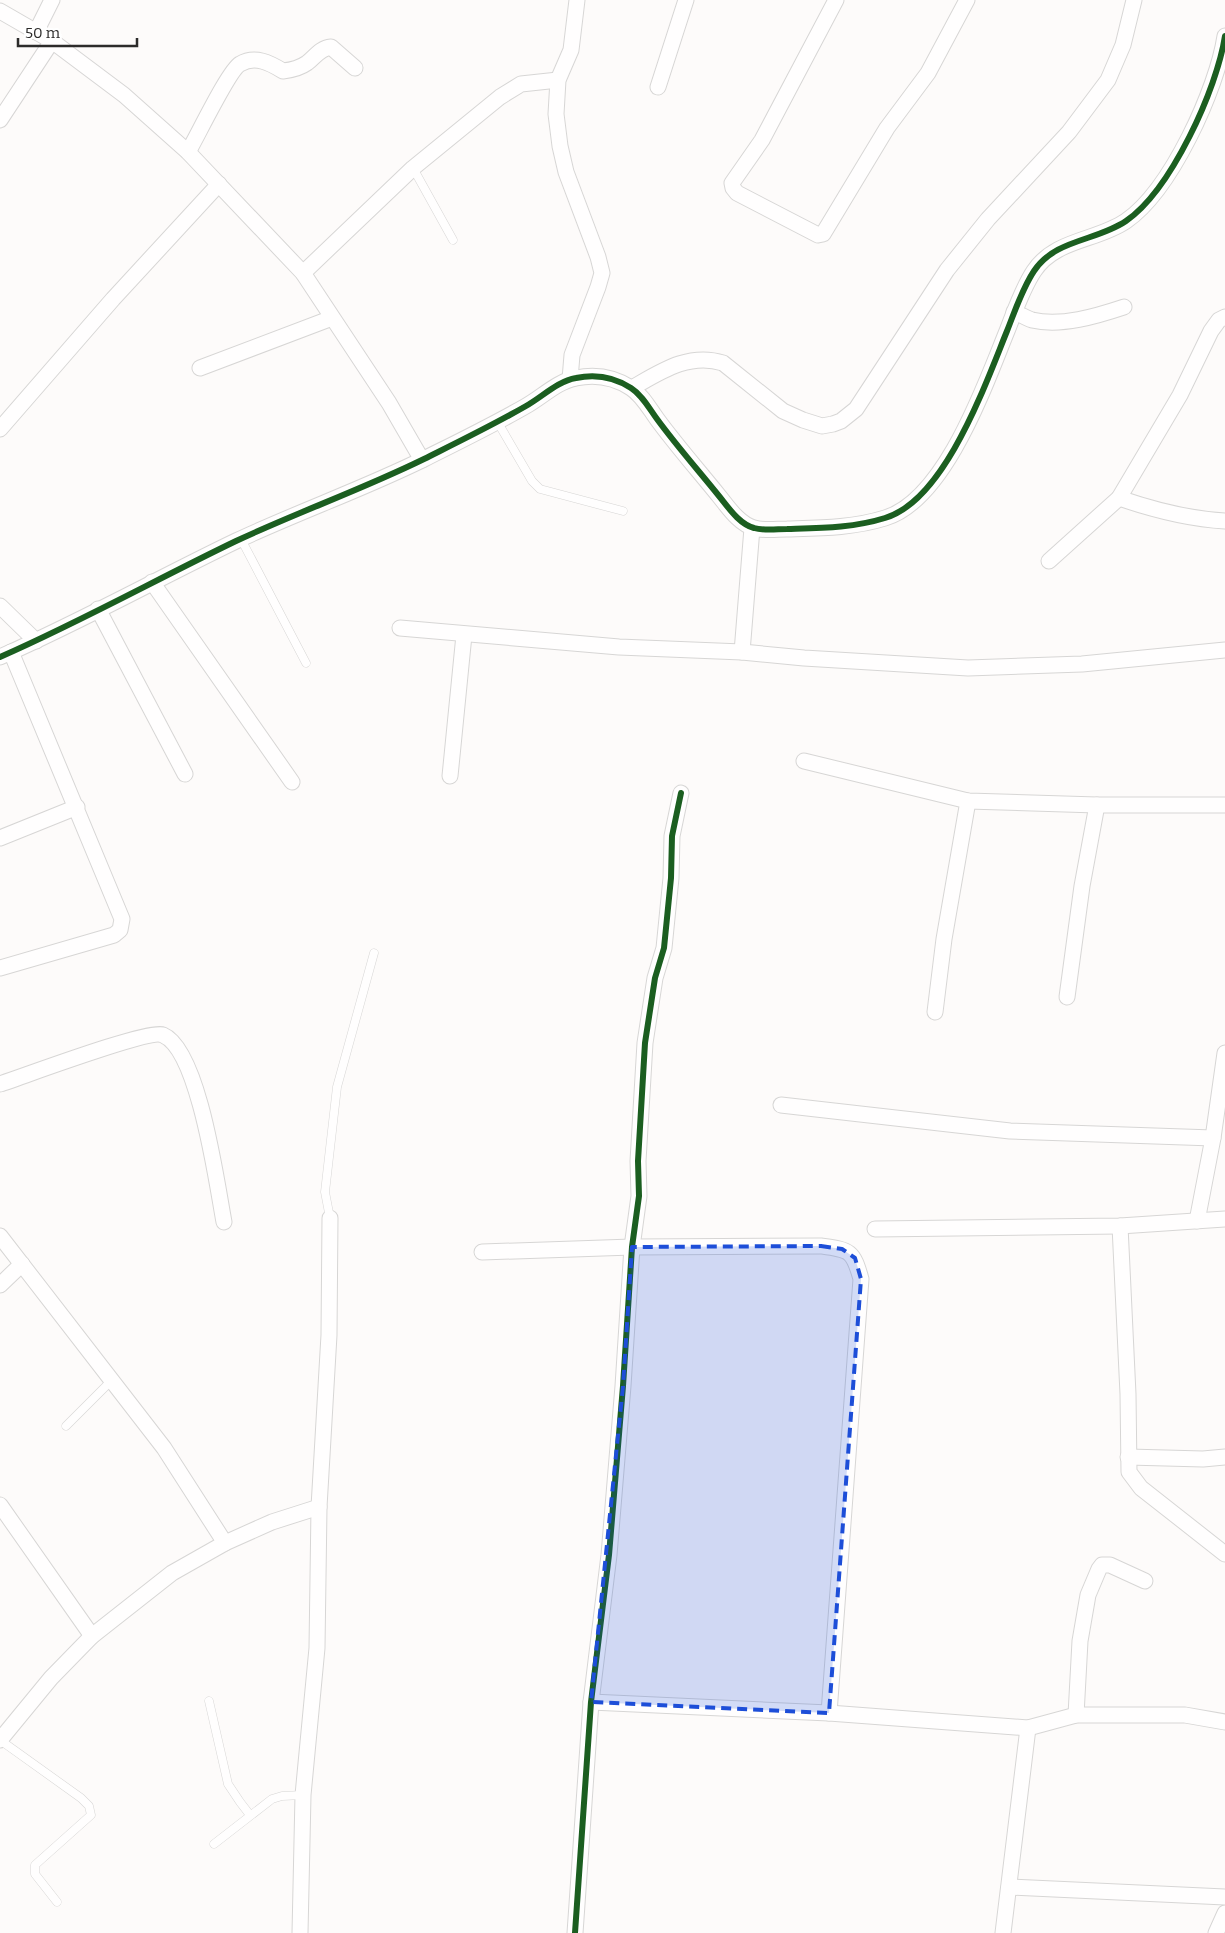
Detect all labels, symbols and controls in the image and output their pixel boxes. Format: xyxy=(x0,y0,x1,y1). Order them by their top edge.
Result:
scale bar xyxy=(18,15,136,47)
text: 50 m xyxy=(25,24,61,42)

